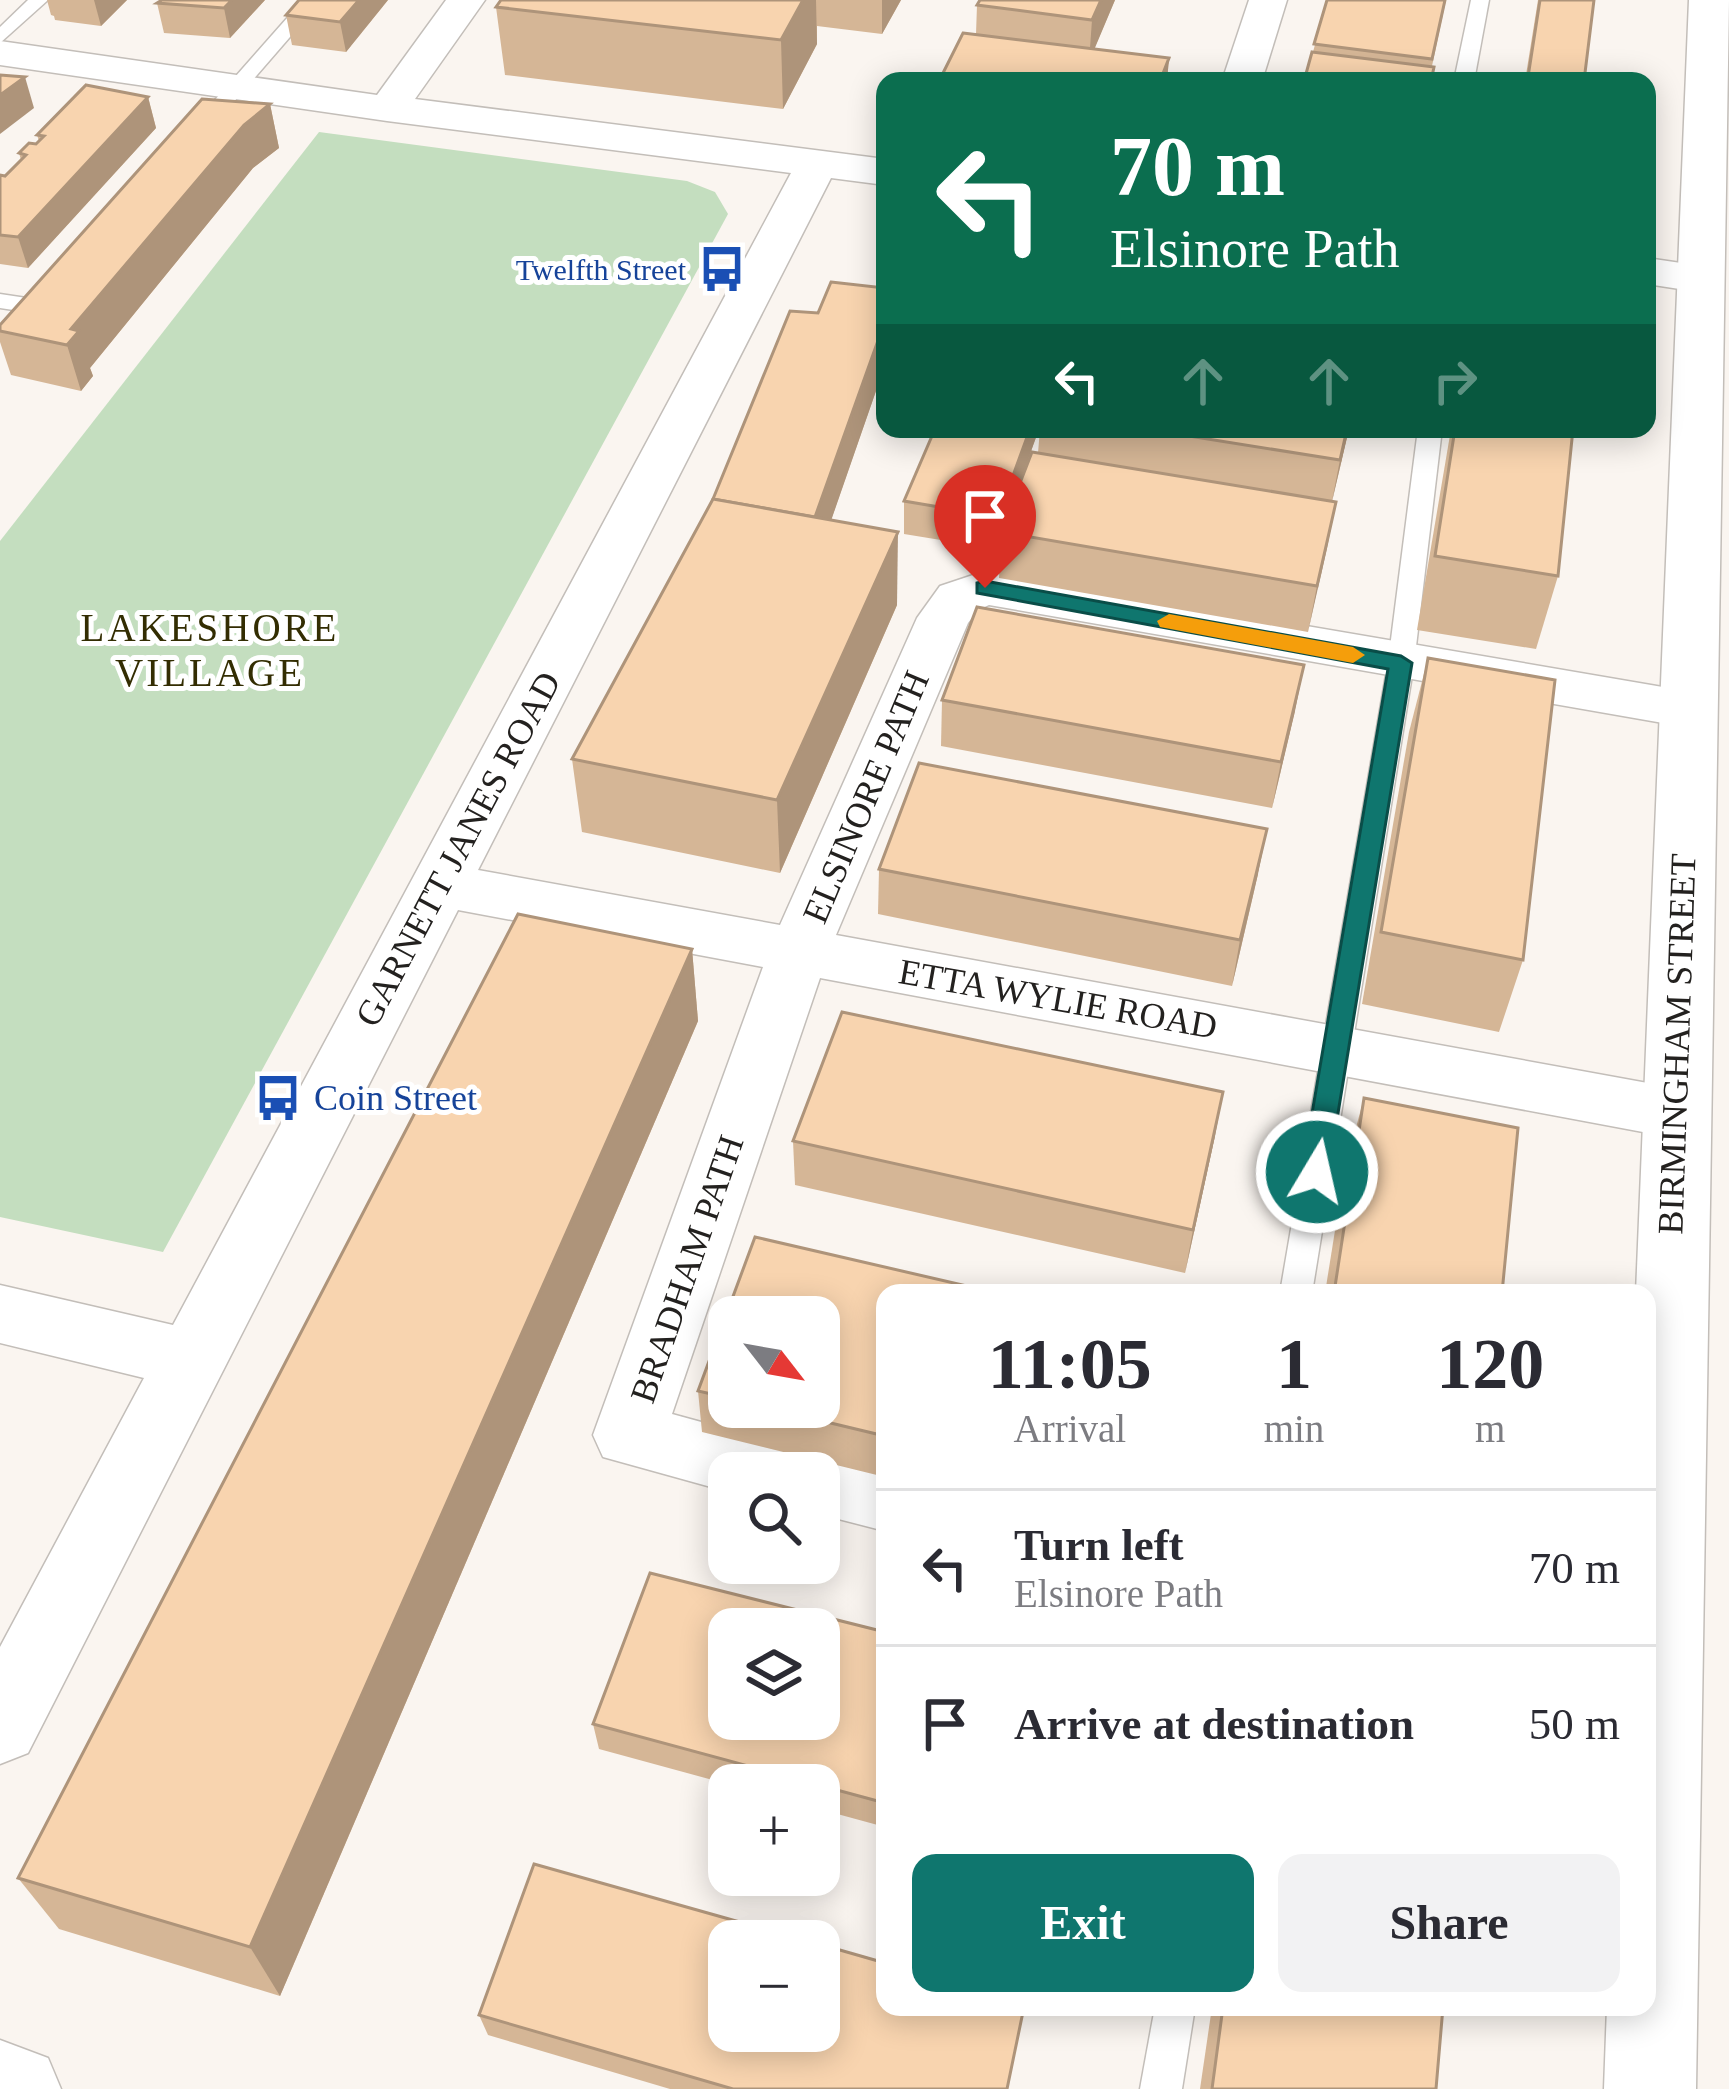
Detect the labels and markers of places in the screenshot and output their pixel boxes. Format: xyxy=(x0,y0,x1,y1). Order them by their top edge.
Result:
bus stop icon: Twelfth Street xyxy=(697,244,747,294)
place label: Twelfth Street xyxy=(516,253,687,286)
pin xyxy=(934,465,1036,588)
bus stop icon: Coin Street xyxy=(253,1073,303,1123)
place label: Coin Street xyxy=(314,1078,477,1118)

